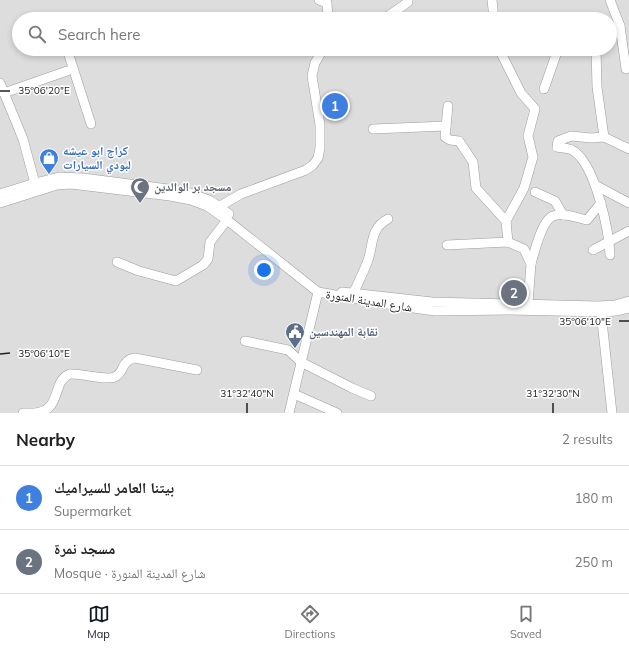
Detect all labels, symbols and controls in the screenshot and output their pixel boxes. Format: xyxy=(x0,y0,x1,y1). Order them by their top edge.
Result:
search box xyxy=(12,12,617,56)
icon: search xyxy=(26,23,48,45)
text: Search here xyxy=(58,25,140,44)
text: 35°06'20"E xyxy=(18,84,70,97)
pin: 1 xyxy=(322,91,348,121)
place label: كراج ابو عيشه لبودي السيارات xyxy=(63,143,131,175)
shop icon: كراج ابو عيشه لبودي السيارات xyxy=(38,147,60,175)
mosque icon: مسجد بر الوالدين xyxy=(129,176,151,204)
place label: مسجد بر الوالدين xyxy=(154,179,232,195)
your location xyxy=(254,260,274,280)
pin: 2 xyxy=(501,278,527,308)
street label: شارع المدينة المنورة xyxy=(325,286,413,316)
text: 35°06'10"E xyxy=(559,315,611,328)
public building icon: نقابة المهندسين xyxy=(284,321,306,349)
place label: نقابة المهندسين xyxy=(309,324,378,340)
text: 35°06'10"E xyxy=(18,347,70,360)
text: 31°32'40"N xyxy=(220,387,274,400)
text: 31°32'30"N xyxy=(526,387,580,400)
text: Nearby xyxy=(16,429,75,450)
text: 2 results xyxy=(562,431,613,447)
text: بيتنا العامر للسيراميك xyxy=(54,478,174,497)
text: 1 xyxy=(25,490,33,506)
text: 180 m xyxy=(575,490,613,506)
text: Supermarket xyxy=(54,503,131,519)
text: مسجد نمرة xyxy=(54,539,115,558)
text: 2 xyxy=(25,554,33,570)
text: 250 m xyxy=(575,554,613,570)
text: Mosque · شارع المدينة المنورة xyxy=(54,565,206,581)
tab: Map xyxy=(87,603,110,641)
tab: Directions xyxy=(285,603,335,641)
tab: Saved xyxy=(510,603,542,641)

